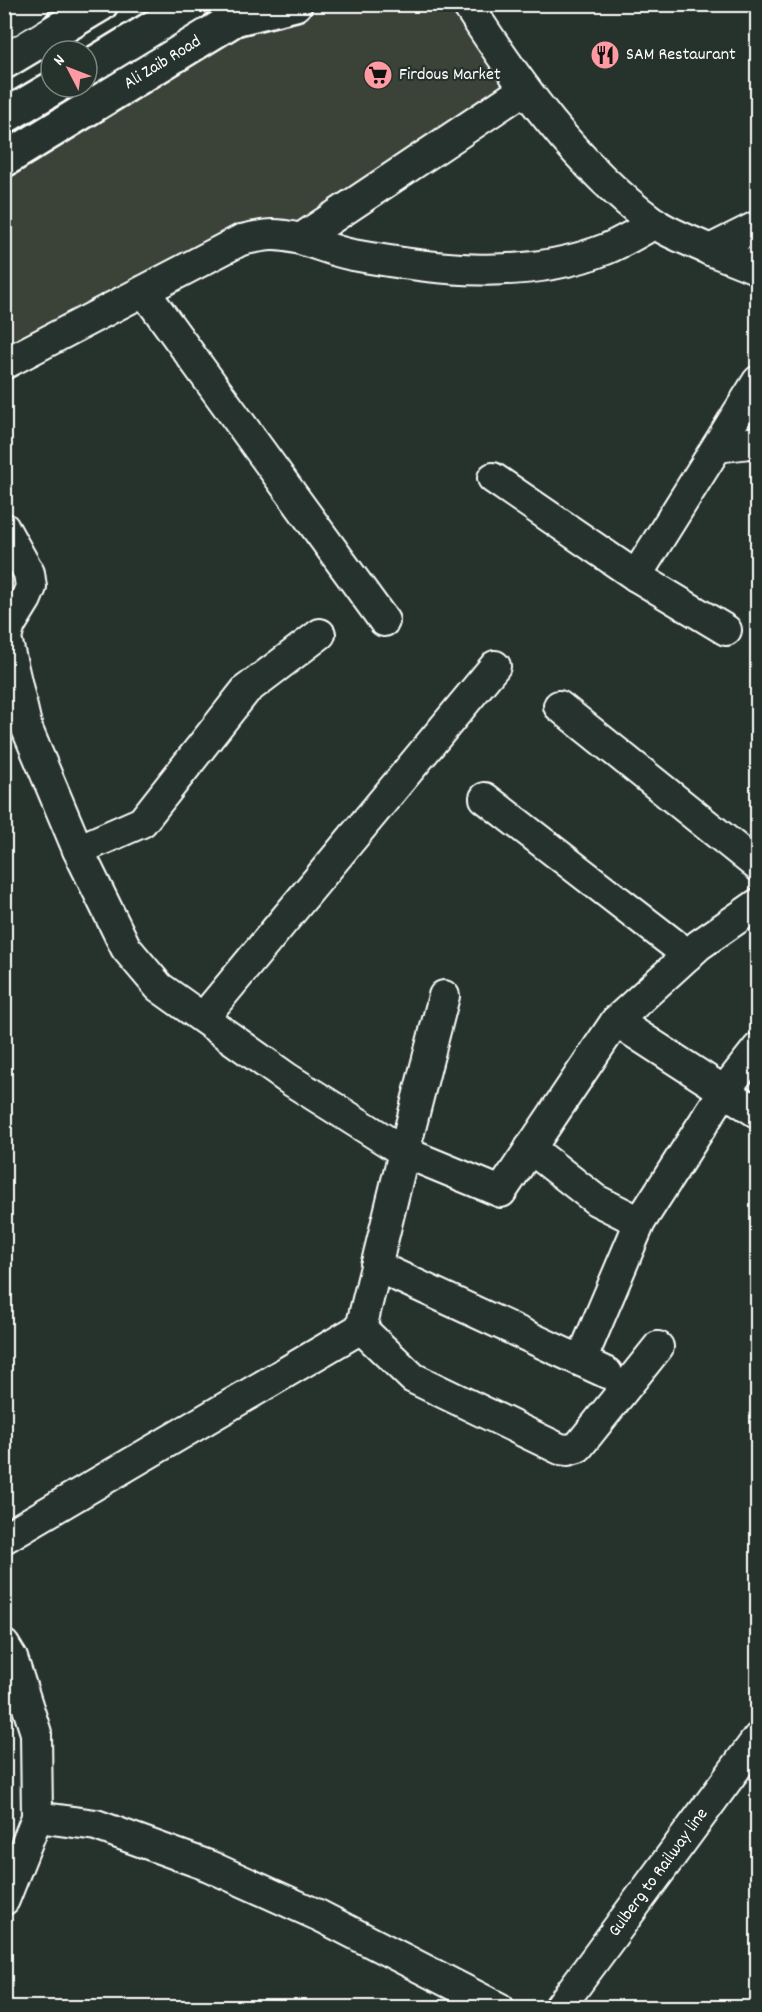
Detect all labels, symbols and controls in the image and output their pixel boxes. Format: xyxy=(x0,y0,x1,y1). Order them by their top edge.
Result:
street label: Ali Zaib Road xyxy=(119,30,206,96)
north arrow xyxy=(39,39,99,99)
restaurant icon: SAM Restaurant xyxy=(589,39,621,71)
place label: SAM Restaurant xyxy=(626,43,736,68)
text: N xyxy=(49,50,71,71)
supermarket icon: Firdous Market xyxy=(362,59,394,91)
place label: Firdous Market xyxy=(399,63,501,88)
street label: Gulberg to Railway line xyxy=(603,1803,715,1942)

